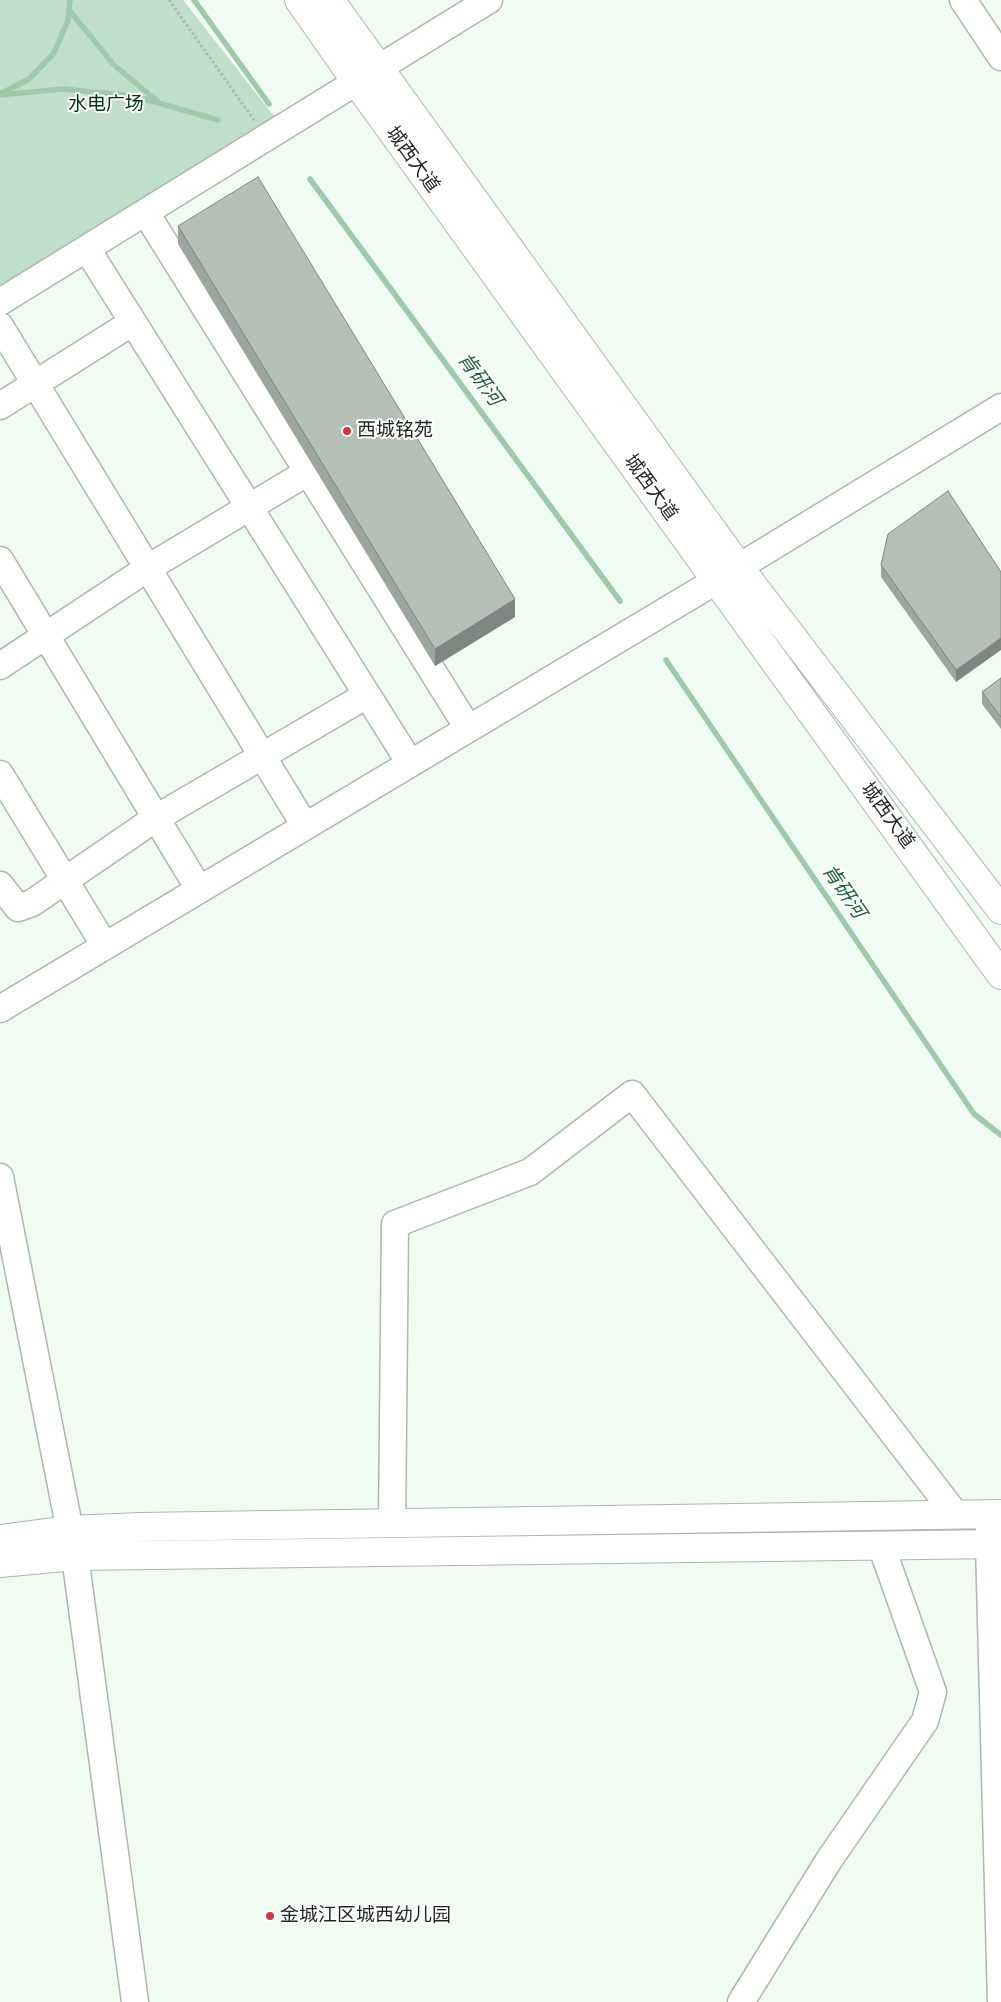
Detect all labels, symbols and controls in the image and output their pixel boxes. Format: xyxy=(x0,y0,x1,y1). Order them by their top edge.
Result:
park label: 水电广场 xyxy=(68,94,144,116)
street label: 城西大道 xyxy=(380,123,444,197)
water label: 肯研河 xyxy=(452,349,506,411)
place label: 西城铭苑 xyxy=(357,420,433,442)
marker: 西城铭苑 xyxy=(341,425,353,437)
street label: 城西大道 xyxy=(618,451,682,525)
street label: 城西大道 xyxy=(855,779,919,853)
water label: 肯研河 xyxy=(816,860,870,924)
place label: 金城江区城西幼儿园 xyxy=(280,1905,451,1927)
marker: 金城江区城西幼儿园 xyxy=(264,1910,276,1922)

